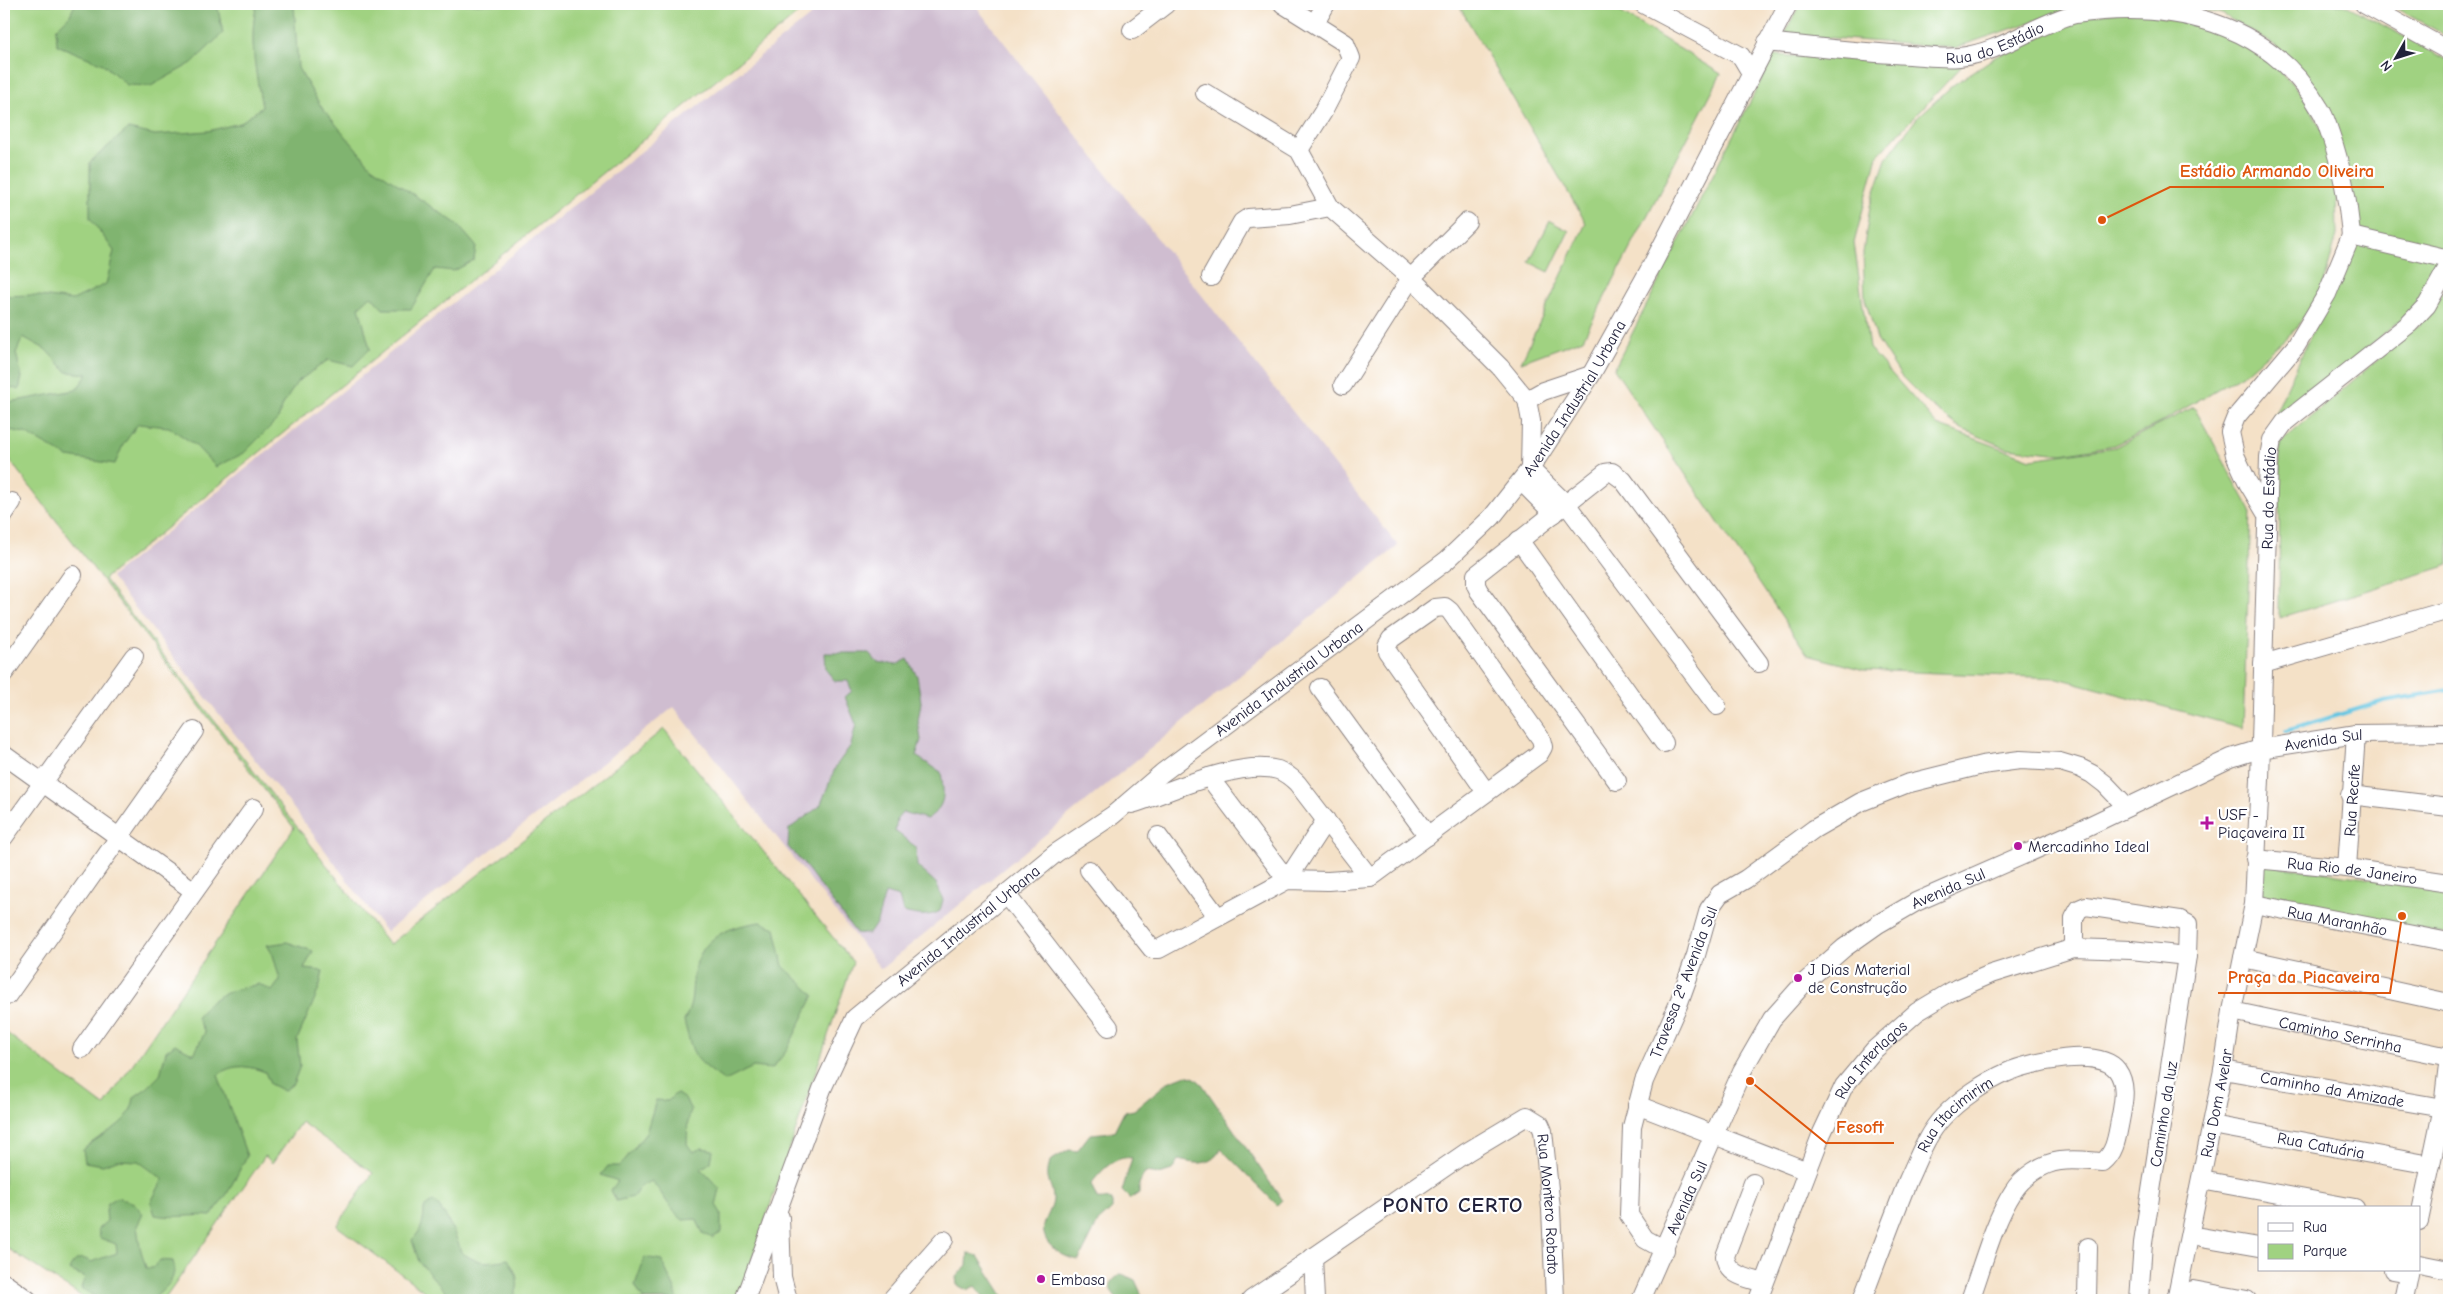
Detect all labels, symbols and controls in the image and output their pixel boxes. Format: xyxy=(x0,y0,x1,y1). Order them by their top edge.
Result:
street label: Rua do Estádio xyxy=(1946,19,2047,68)
north arrow xyxy=(2370,32,2420,82)
text: N xyxy=(2377,57,2396,75)
callout: Estádio Armando Oliveira xyxy=(2170,154,2384,187)
text: Estádio Armando Oliveira xyxy=(2180,161,2374,182)
street label: Avenida Industrial Urbana xyxy=(1520,317,1630,480)
street label: Rua do Estádio xyxy=(2258,445,2281,550)
street label: Avenida Industrial Urbana xyxy=(1212,618,1367,740)
street label: Avenida Sul xyxy=(2283,726,2362,755)
street label: Rua Recife xyxy=(2341,764,2364,837)
place label: USF - Piaçaveira II xyxy=(2218,806,2305,842)
marker: USF - Piaçaveira II xyxy=(2200,816,2214,830)
place label: Mercadinho Ideal xyxy=(2028,838,2149,856)
marker: Mercadinho Ideal xyxy=(2012,840,2024,852)
street label: Rua Rio de Janeiro xyxy=(2286,854,2418,888)
street label: Avenida Industrial Urbana xyxy=(893,862,1044,990)
street label: Avenida Sul xyxy=(1909,865,1988,913)
street label: Rua Maranhão xyxy=(2286,903,2389,940)
street label: Travessa 2ª Avenida Sul xyxy=(1647,904,1721,1061)
callout: Praça da Piacaveira xyxy=(2218,960,2390,993)
place label: J Dias Material de Construção xyxy=(1808,961,1910,997)
text: Praça da Piacaveira xyxy=(2228,967,2380,988)
marker: J Dias Material de Construção xyxy=(1792,972,1804,984)
street label: Caminho Serrinha xyxy=(2277,1013,2403,1057)
street label: Rua Interlagos xyxy=(1831,1017,1911,1102)
street label: Rua Dom Avelar xyxy=(2197,1047,2236,1159)
street label: Caminho da luz xyxy=(2147,1060,2181,1168)
street label: Caminho da Amizade xyxy=(2259,1069,2406,1111)
street label: Rua Itacimirim xyxy=(1914,1073,1996,1156)
callout: Fesoft xyxy=(1826,1110,1894,1143)
text: Fesoft xyxy=(1836,1117,1885,1138)
street label: Rua Catuária xyxy=(2276,1129,2366,1163)
street label: Rua Montero Robato xyxy=(1533,1133,1562,1275)
street label: Avenida Sul xyxy=(1663,1158,1711,1238)
district label: PONTO CERTO xyxy=(1383,1193,1523,1217)
legend xyxy=(2258,1206,2420,1272)
text: Rua xyxy=(2303,1218,2327,1236)
text: Parque xyxy=(2303,1242,2348,1260)
place label: Embasa xyxy=(1051,1271,1106,1289)
marker: Embasa xyxy=(1035,1273,1047,1285)

